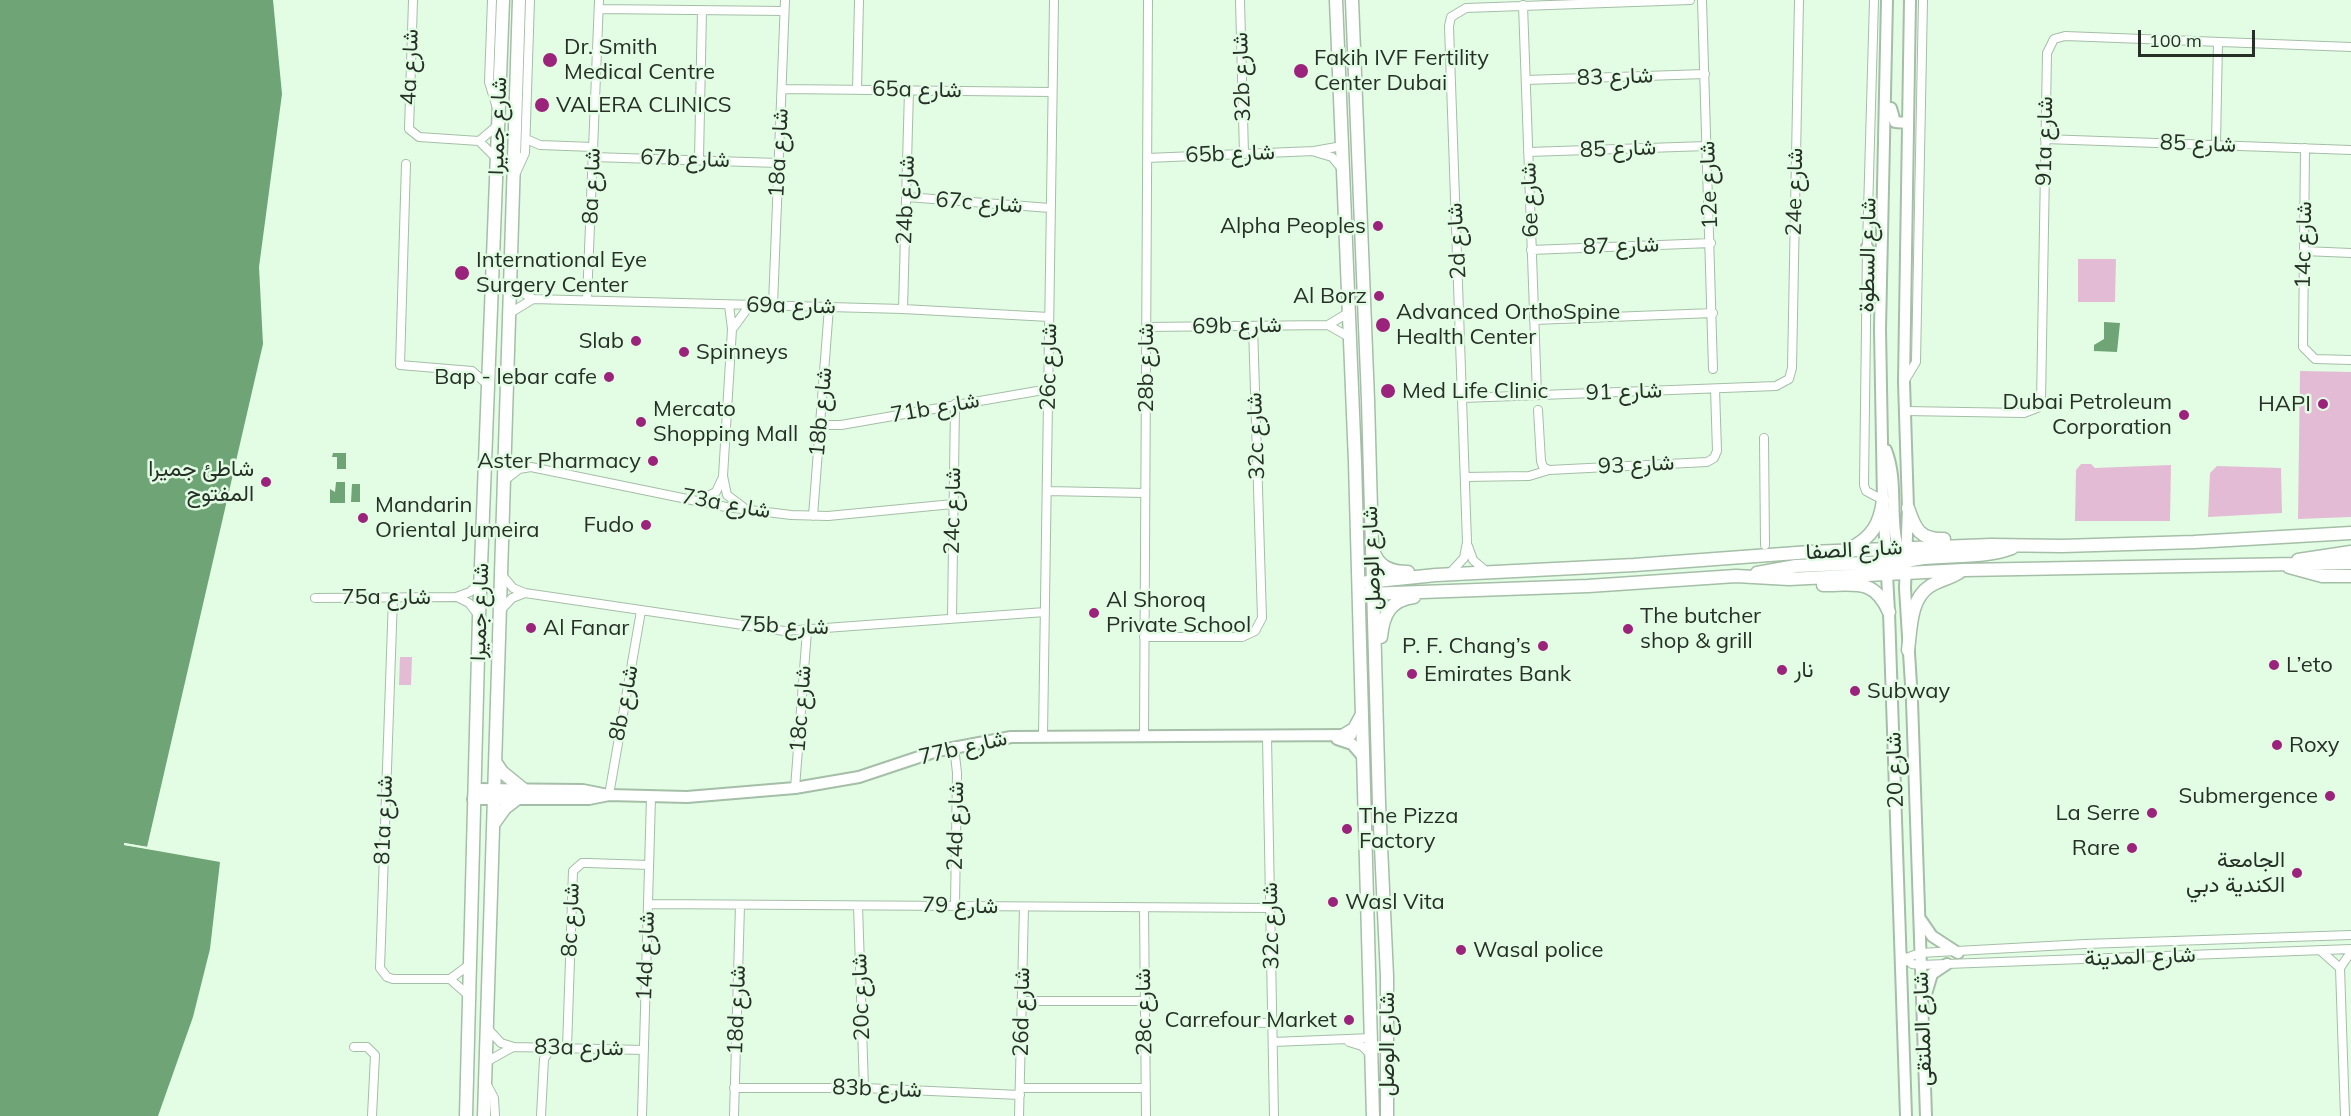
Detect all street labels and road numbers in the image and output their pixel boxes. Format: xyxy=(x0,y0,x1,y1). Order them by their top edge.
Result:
street label: 4a شارع xyxy=(395,28,425,106)
street label: 32b شارع xyxy=(1227,32,1257,122)
street label: شارع 83 xyxy=(1576,62,1654,92)
street label: شارع جميرا xyxy=(483,76,513,176)
street label: 65a شارع xyxy=(872,76,962,104)
street label: 91a شارع xyxy=(2031,96,2059,186)
street label: 18a شارع xyxy=(763,108,795,198)
street label: شارع 85 xyxy=(2159,129,2237,159)
street label: شارع 85 xyxy=(1579,134,1657,164)
street label: 65b شارع xyxy=(1185,139,1275,169)
street label: 12e شارع xyxy=(1694,140,1724,230)
street label: 67b شارع xyxy=(640,144,730,174)
street label: 8a شارع xyxy=(577,147,607,225)
street label: 24e شارع xyxy=(1781,148,1809,236)
street label: 24b شارع xyxy=(891,155,921,245)
street label: 6e شارع xyxy=(1515,162,1545,238)
street label: 67c شارع xyxy=(935,187,1023,219)
street label: شارع السطوة xyxy=(1854,197,1882,313)
street label: 14c شارع xyxy=(2290,201,2318,289)
street label: 2d شارع xyxy=(1442,202,1472,280)
street label: شارع 87 xyxy=(1582,231,1660,261)
street label: 69a شارع xyxy=(746,292,836,320)
street label: 69b شارع xyxy=(1192,312,1282,340)
street label: 26c شارع xyxy=(1035,323,1063,411)
street label: 28b شارع xyxy=(1133,323,1159,413)
street label: 18b شارع xyxy=(804,366,838,458)
street label: شارع 91 xyxy=(1585,377,1663,407)
street label: 71b شارع xyxy=(889,387,981,429)
street label: 32c شارع xyxy=(1241,392,1271,480)
street label: شارع 93 xyxy=(1597,450,1675,480)
street label: 24c شارع xyxy=(939,467,967,555)
street label: 73a شارع xyxy=(680,483,772,525)
street label: شارع الوصل xyxy=(1357,505,1387,611)
street label: شارع الصفا xyxy=(1805,534,1903,566)
street label: شارع جميرا xyxy=(465,562,495,662)
street label: 75a شارع xyxy=(341,584,431,610)
street label: 75b شارع xyxy=(739,611,829,641)
street label: 8b شارع xyxy=(604,663,644,743)
street label: 18c شارع xyxy=(785,665,817,753)
street label: 77b شارع xyxy=(916,725,1010,771)
street label: شارع 20 xyxy=(1880,731,1910,809)
street label: 81a شارع xyxy=(369,775,399,865)
street label: 24d شارع xyxy=(942,781,970,871)
street label: 32c شارع xyxy=(1257,882,1285,970)
street label: 8c شارع xyxy=(557,883,585,957)
street label: شارع 79 xyxy=(922,892,998,920)
street label: 14d شارع xyxy=(631,911,661,1001)
street label: شارع المدينة xyxy=(2084,942,2196,972)
street label: 20c شارع xyxy=(846,953,876,1041)
street label: 18d شارع xyxy=(722,965,752,1055)
street label: 26d شارع xyxy=(1008,967,1036,1057)
street label: 28c شارع xyxy=(1130,968,1158,1056)
street label: شارع الملتقى xyxy=(1908,971,1938,1087)
street label: شارع الوصل xyxy=(1374,992,1400,1096)
street label: 83a شارع xyxy=(534,1034,624,1062)
street label: 83b شارع xyxy=(832,1074,922,1104)

